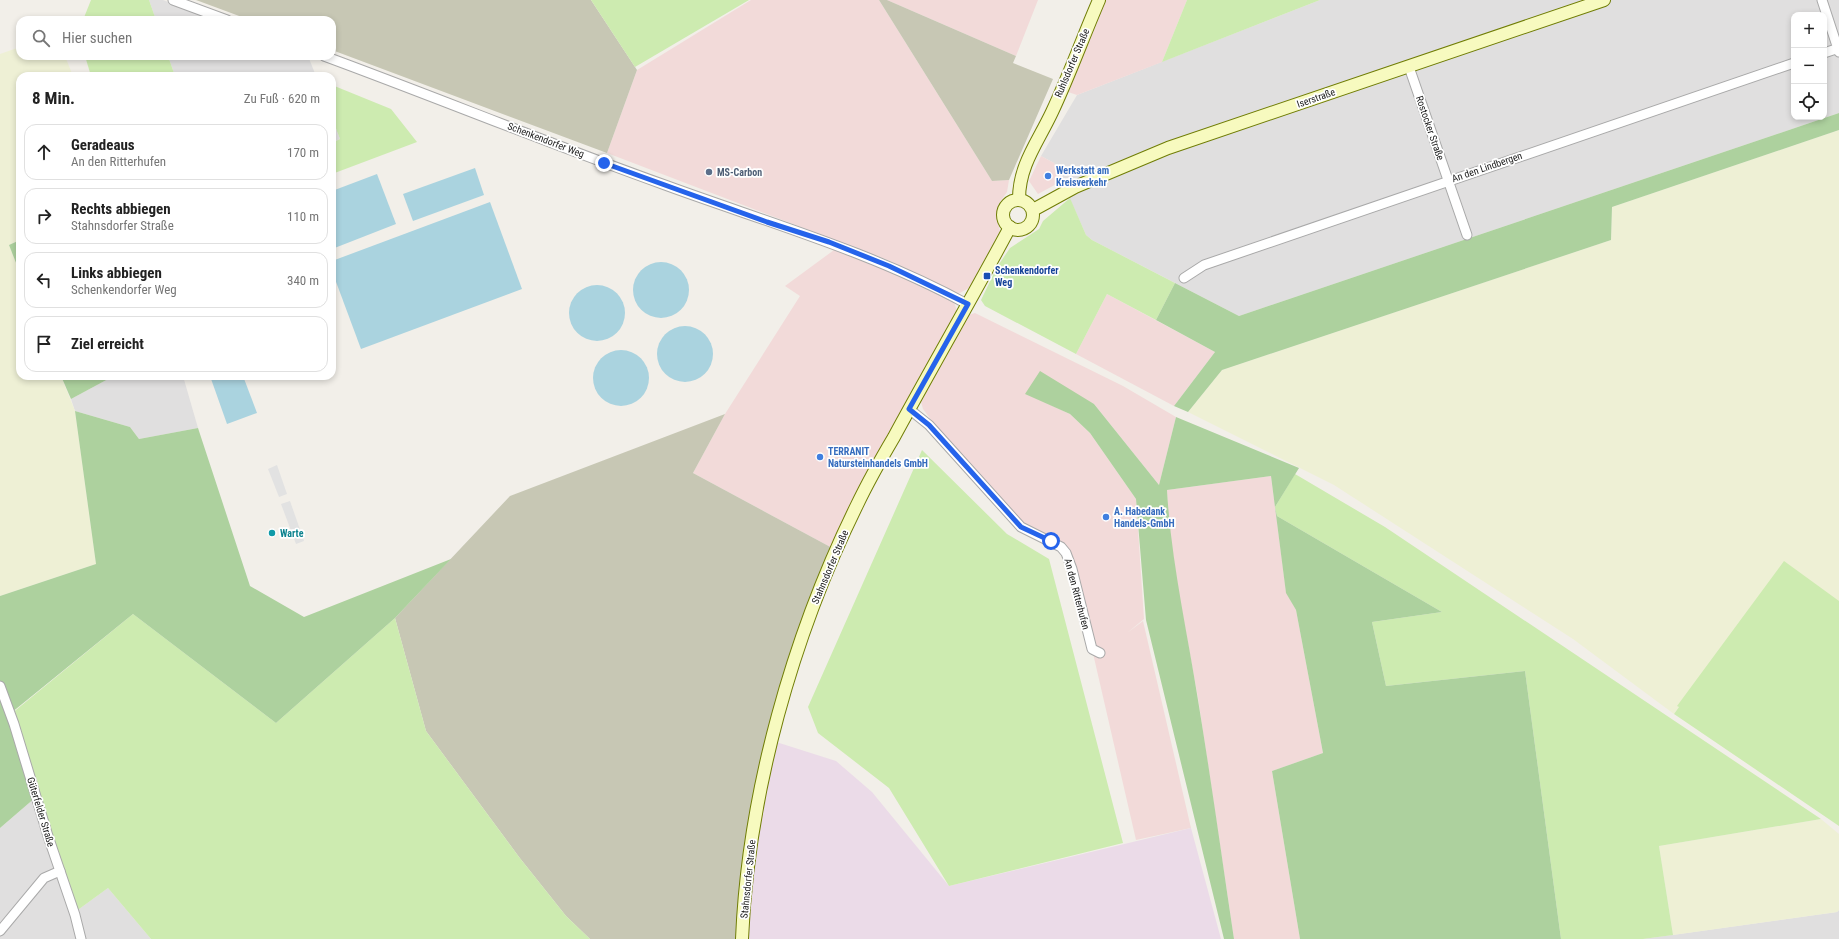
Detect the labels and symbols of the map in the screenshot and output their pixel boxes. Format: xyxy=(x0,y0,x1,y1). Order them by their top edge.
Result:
street label: Ruhlsdorfer Straße xyxy=(1053,27,1092,99)
street label: Iserstraße xyxy=(1295,86,1337,110)
street label: Rostocker Straße xyxy=(1414,94,1446,162)
street label: Schenkendorfer Weg xyxy=(506,120,586,160)
street label: An den Lindbergen xyxy=(1450,150,1524,184)
route end xyxy=(595,154,613,172)
place label: Werkstatt am Kreisverkehr xyxy=(1056,165,1109,188)
marker: MS-Carbon xyxy=(704,167,714,177)
place label: MS-Carbon xyxy=(717,167,762,178)
marker: Werkstatt am Kreisverkehr xyxy=(1043,171,1053,181)
place label: Schenkendorfer Weg xyxy=(995,265,1059,288)
marker: Schenkendorfer Weg xyxy=(982,271,992,281)
place label: TERRANIT Natursteinhandels GmbH xyxy=(828,446,928,469)
marker: TERRANIT Natursteinhandels GmbH xyxy=(815,452,825,462)
place label: A. Habedank Handels-GmbH xyxy=(1114,506,1175,529)
marker: A. Habedank Handels-GmbH xyxy=(1101,512,1111,522)
marker: Warte xyxy=(267,528,277,538)
place label: Warte xyxy=(280,528,304,539)
street label: Stahnsdorfer Straße xyxy=(809,528,851,606)
route start xyxy=(1042,532,1060,550)
street label: An den Ritterhufen xyxy=(1062,557,1092,631)
street label: Güterfelder Straße xyxy=(25,776,57,848)
street label: Stahnsdorfer Straße xyxy=(738,839,758,919)

